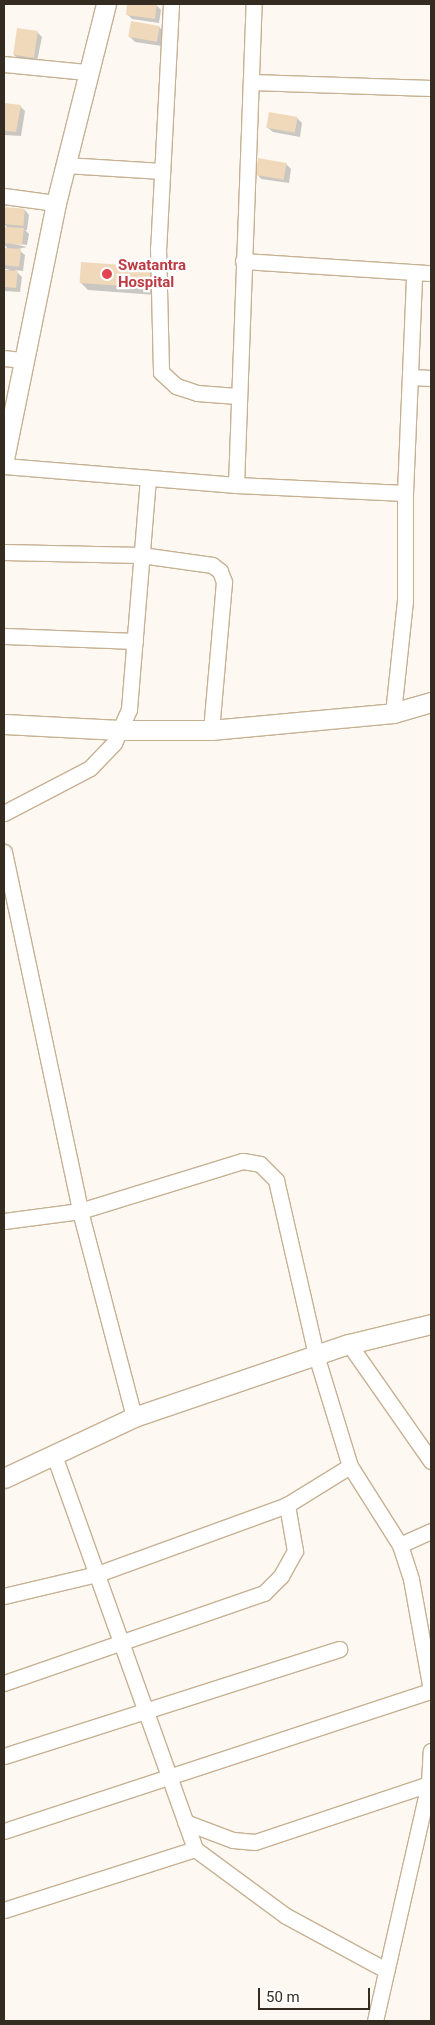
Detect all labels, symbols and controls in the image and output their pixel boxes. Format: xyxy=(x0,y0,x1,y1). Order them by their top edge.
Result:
place label: Swatantra Hospital xyxy=(118,256,186,291)
marker: Swatantra Hospital xyxy=(100,267,114,281)
scale bar xyxy=(260,1978,372,2010)
text: 50 m xyxy=(266,1988,300,2006)

